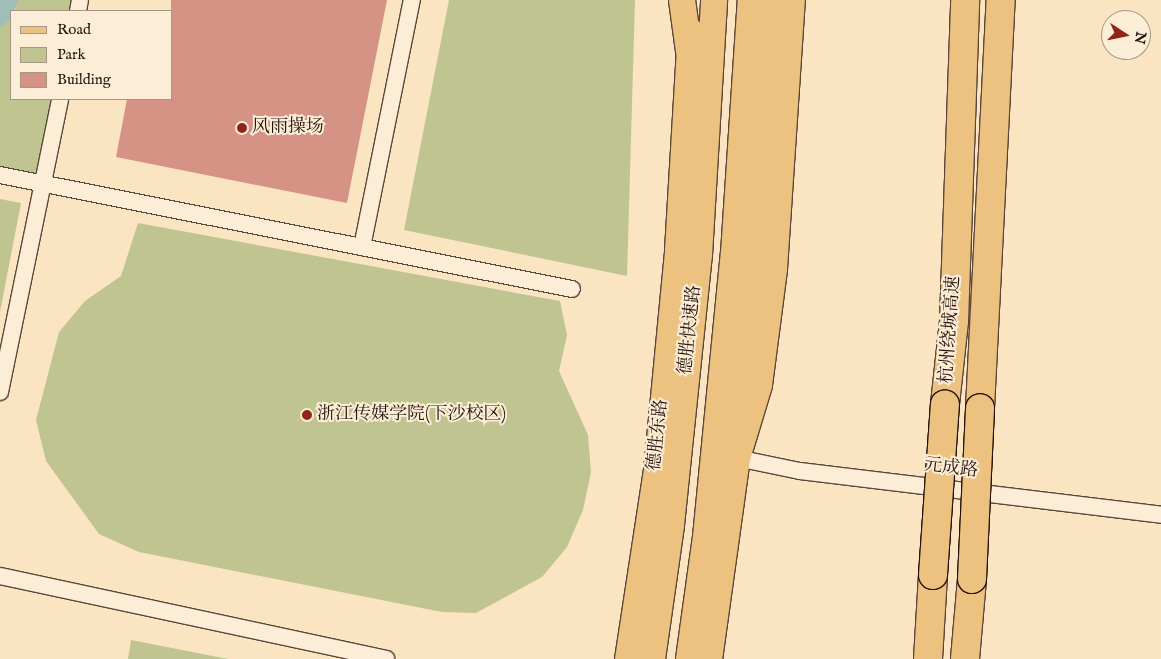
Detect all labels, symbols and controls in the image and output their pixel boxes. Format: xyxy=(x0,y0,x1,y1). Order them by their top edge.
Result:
legend xyxy=(10,10,172,100)
north arrow xyxy=(1101,10,1151,60)
text: Road xyxy=(57,20,91,39)
text: N xyxy=(1130,30,1150,45)
text: Park xyxy=(57,45,86,64)
text: Building xyxy=(57,70,111,89)
place label: 风雨操场 xyxy=(252,117,324,139)
marker: 风雨操场 xyxy=(236,122,248,134)
street label: 杭州绕城高速 xyxy=(936,275,966,385)
street label: 德胜快速路 xyxy=(676,284,706,376)
street label: 德胜东路 xyxy=(644,398,674,472)
place label: 浙江传媒学院(下沙校区) xyxy=(317,404,506,426)
marker: 浙江传媒学院(下沙校区) xyxy=(301,409,313,421)
street label: 元成路 xyxy=(923,455,979,483)

